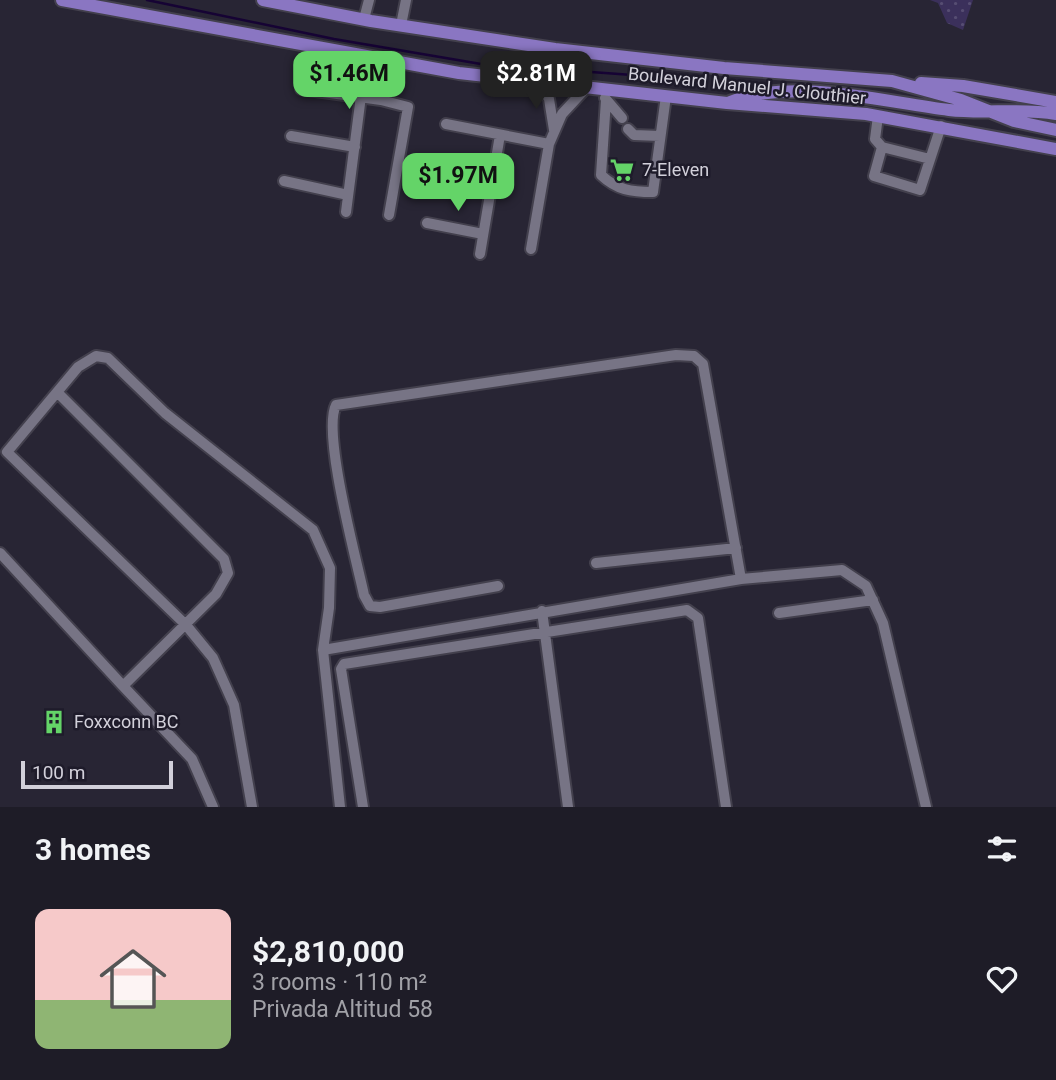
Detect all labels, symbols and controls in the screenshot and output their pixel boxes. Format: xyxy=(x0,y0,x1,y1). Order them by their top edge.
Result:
pin: $1.46M xyxy=(292,52,406,111)
pin: $2.81M xyxy=(479,52,593,111)
text: $1.46M xyxy=(309,60,389,87)
text: $2.81M xyxy=(496,60,576,87)
street label: Boulevard Manuel J. Clouthier xyxy=(627,63,867,108)
pin: $1.97M xyxy=(401,154,515,213)
supermarket icon: 7-Eleven xyxy=(608,156,636,184)
place label: 7-Eleven xyxy=(642,159,709,180)
text: $1.97M xyxy=(418,162,498,189)
building icon: Foxxconn BC xyxy=(40,708,68,736)
place label: Foxxconn BC xyxy=(74,711,179,732)
scale bar xyxy=(21,758,173,790)
text: 100 m xyxy=(32,761,85,784)
icon: filters xyxy=(983,830,1021,868)
text: 3 homes xyxy=(35,832,151,867)
text: $2,810,000 xyxy=(252,934,404,969)
icon: home xyxy=(91,937,175,1021)
icon: heart xyxy=(983,960,1021,998)
text: 3 rooms · 110 m² xyxy=(252,969,427,996)
text: Privada Altitud 58 xyxy=(252,996,433,1023)

